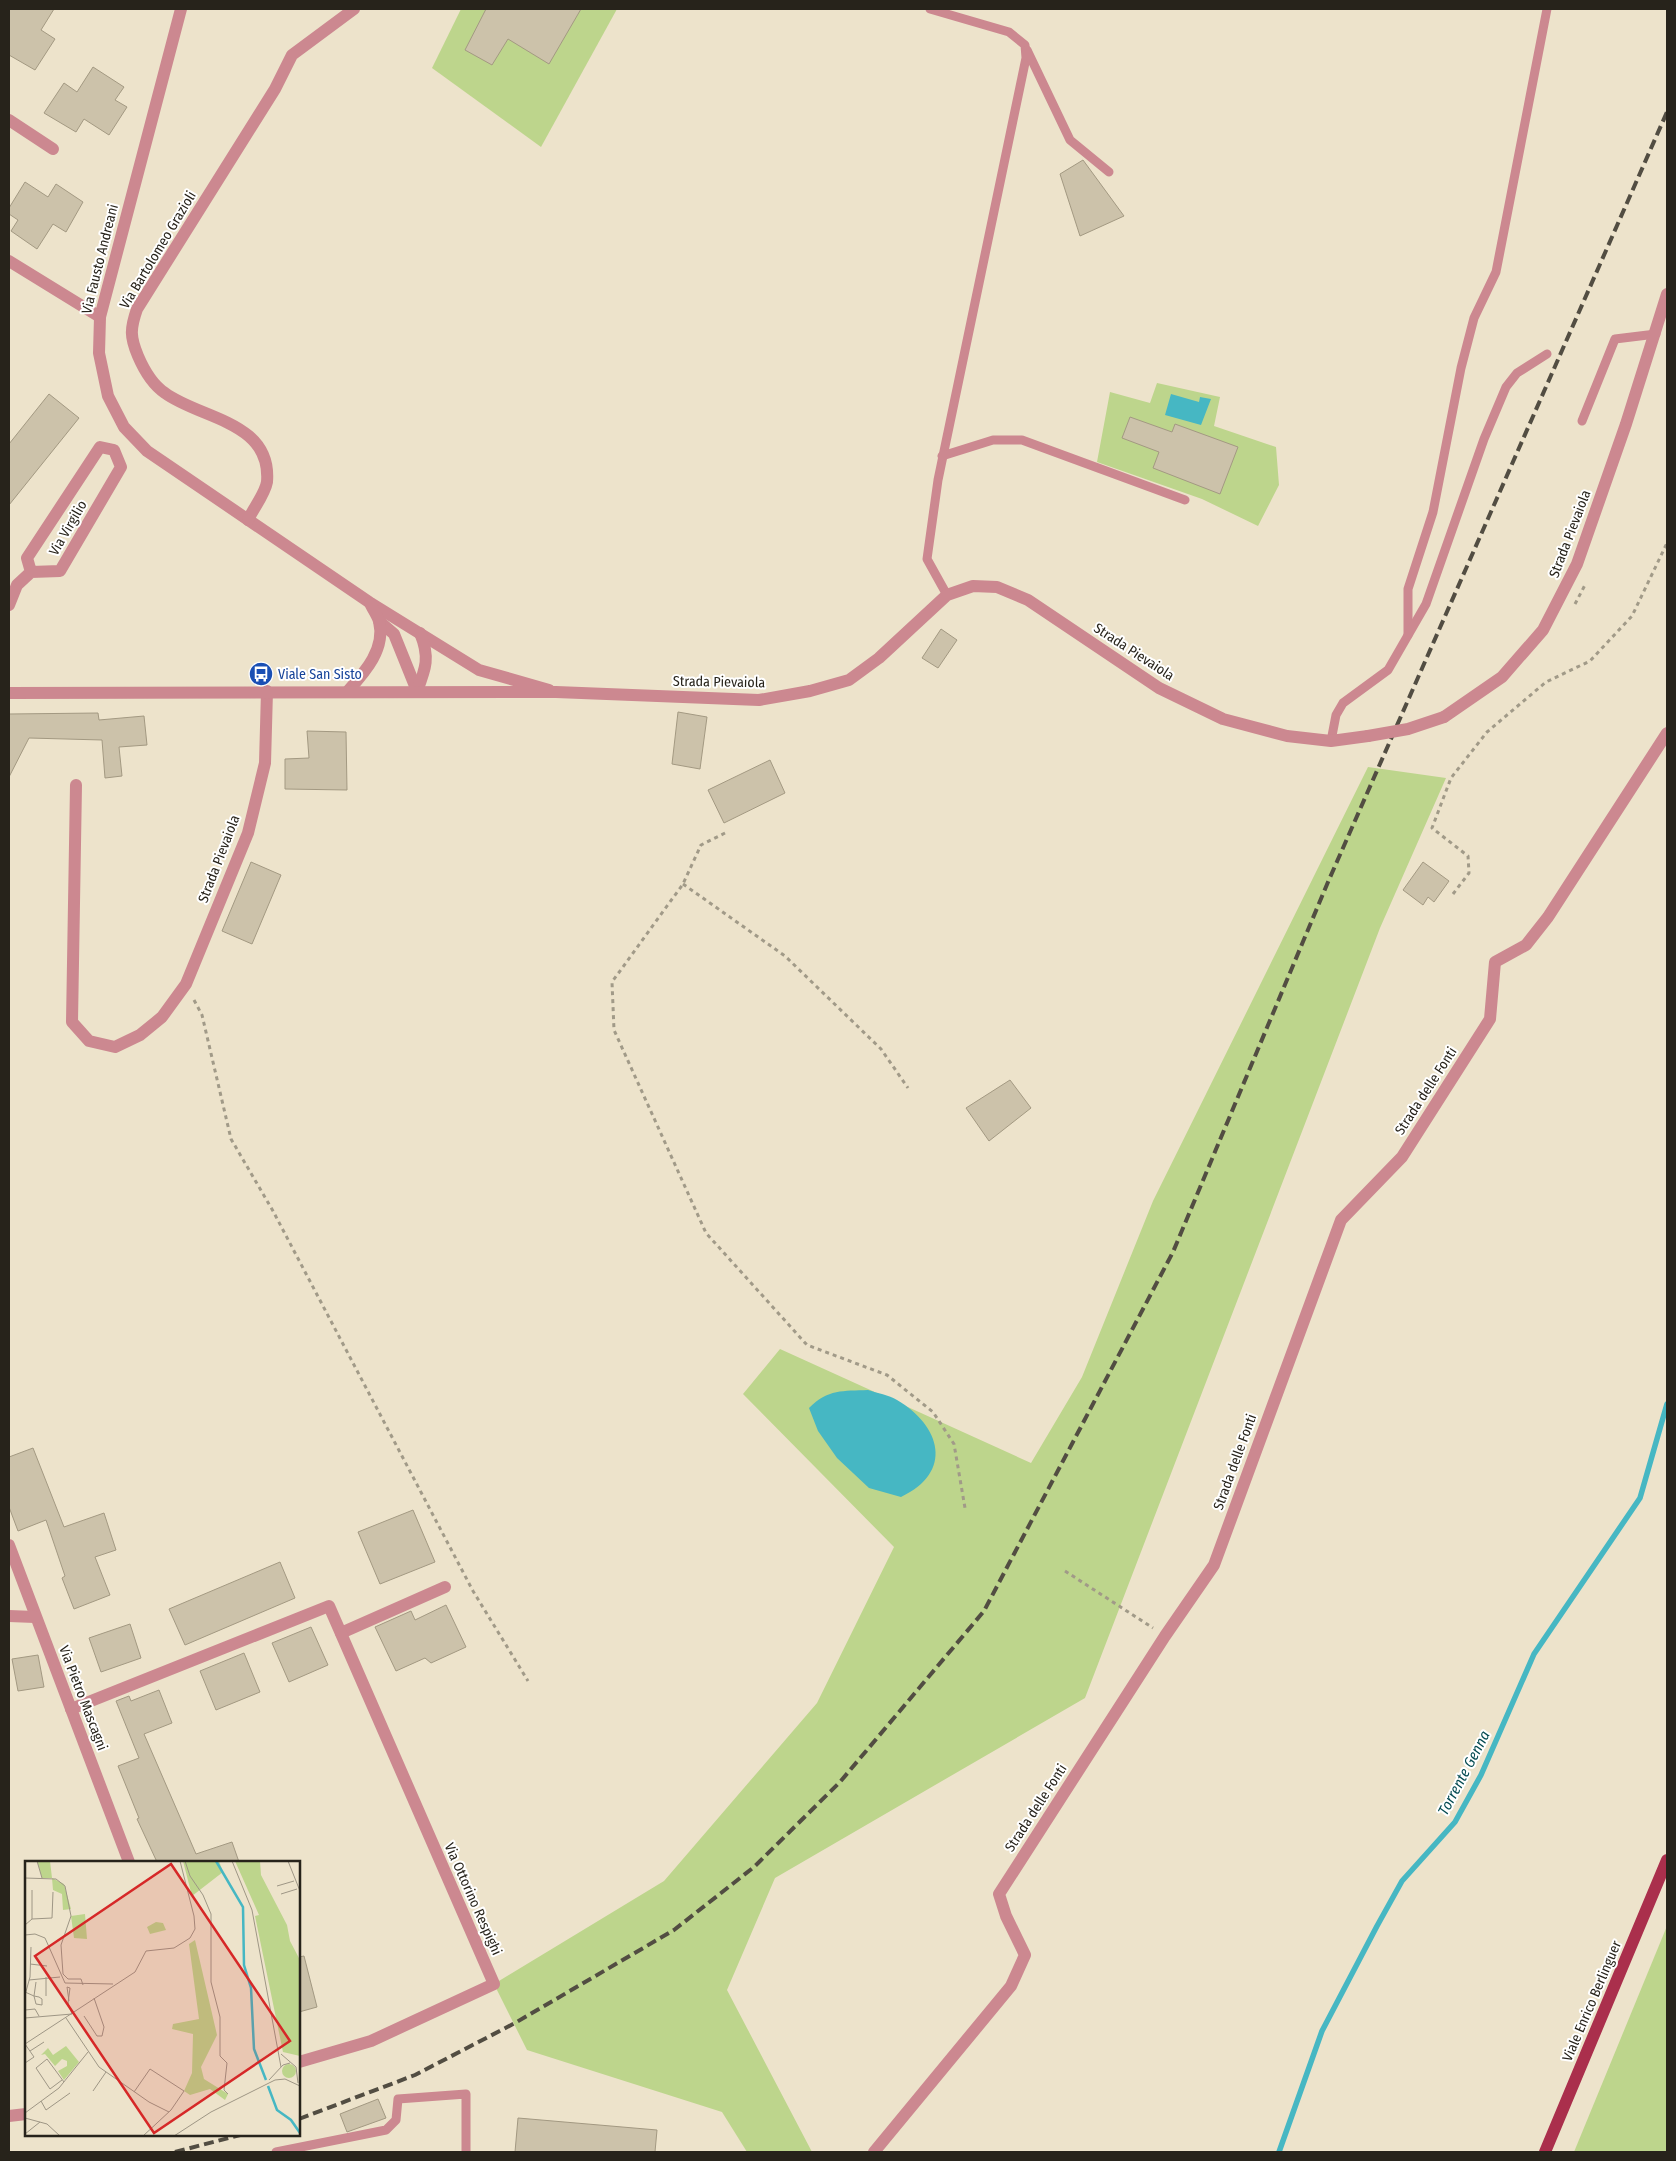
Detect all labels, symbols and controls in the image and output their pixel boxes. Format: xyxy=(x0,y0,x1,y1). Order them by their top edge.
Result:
street label: Via Bartolomeo Grazioli xyxy=(116,188,200,312)
street label: Via Fausto Andreani xyxy=(78,202,122,316)
street label: Strada Pievaiola xyxy=(1545,488,1595,580)
street label: Via Virgilio xyxy=(45,497,91,559)
street label: Strada Pievaiola xyxy=(1091,620,1178,684)
bus stop icon: Viale San Sisto xyxy=(248,661,274,687)
place label: Viale San Sisto xyxy=(278,666,362,683)
street label: Strada Pievaiola xyxy=(673,673,766,691)
street label: Strada Pievaiola xyxy=(194,813,244,905)
street label: Strada delle Fonti xyxy=(1391,1044,1461,1138)
street label: Strada delle Fonti xyxy=(1210,1412,1260,1512)
street label: Via Pietro Mascagni xyxy=(55,1643,111,1753)
water label: Torrente Genna xyxy=(1434,1727,1494,1818)
street label: Strada delle Fonti xyxy=(1001,1761,1071,1855)
street label: Via Ottorino Respighi xyxy=(441,1840,505,1958)
inset map xyxy=(25,1861,300,2136)
street label: Viale Enrico Berlinguer xyxy=(1559,1938,1625,2064)

